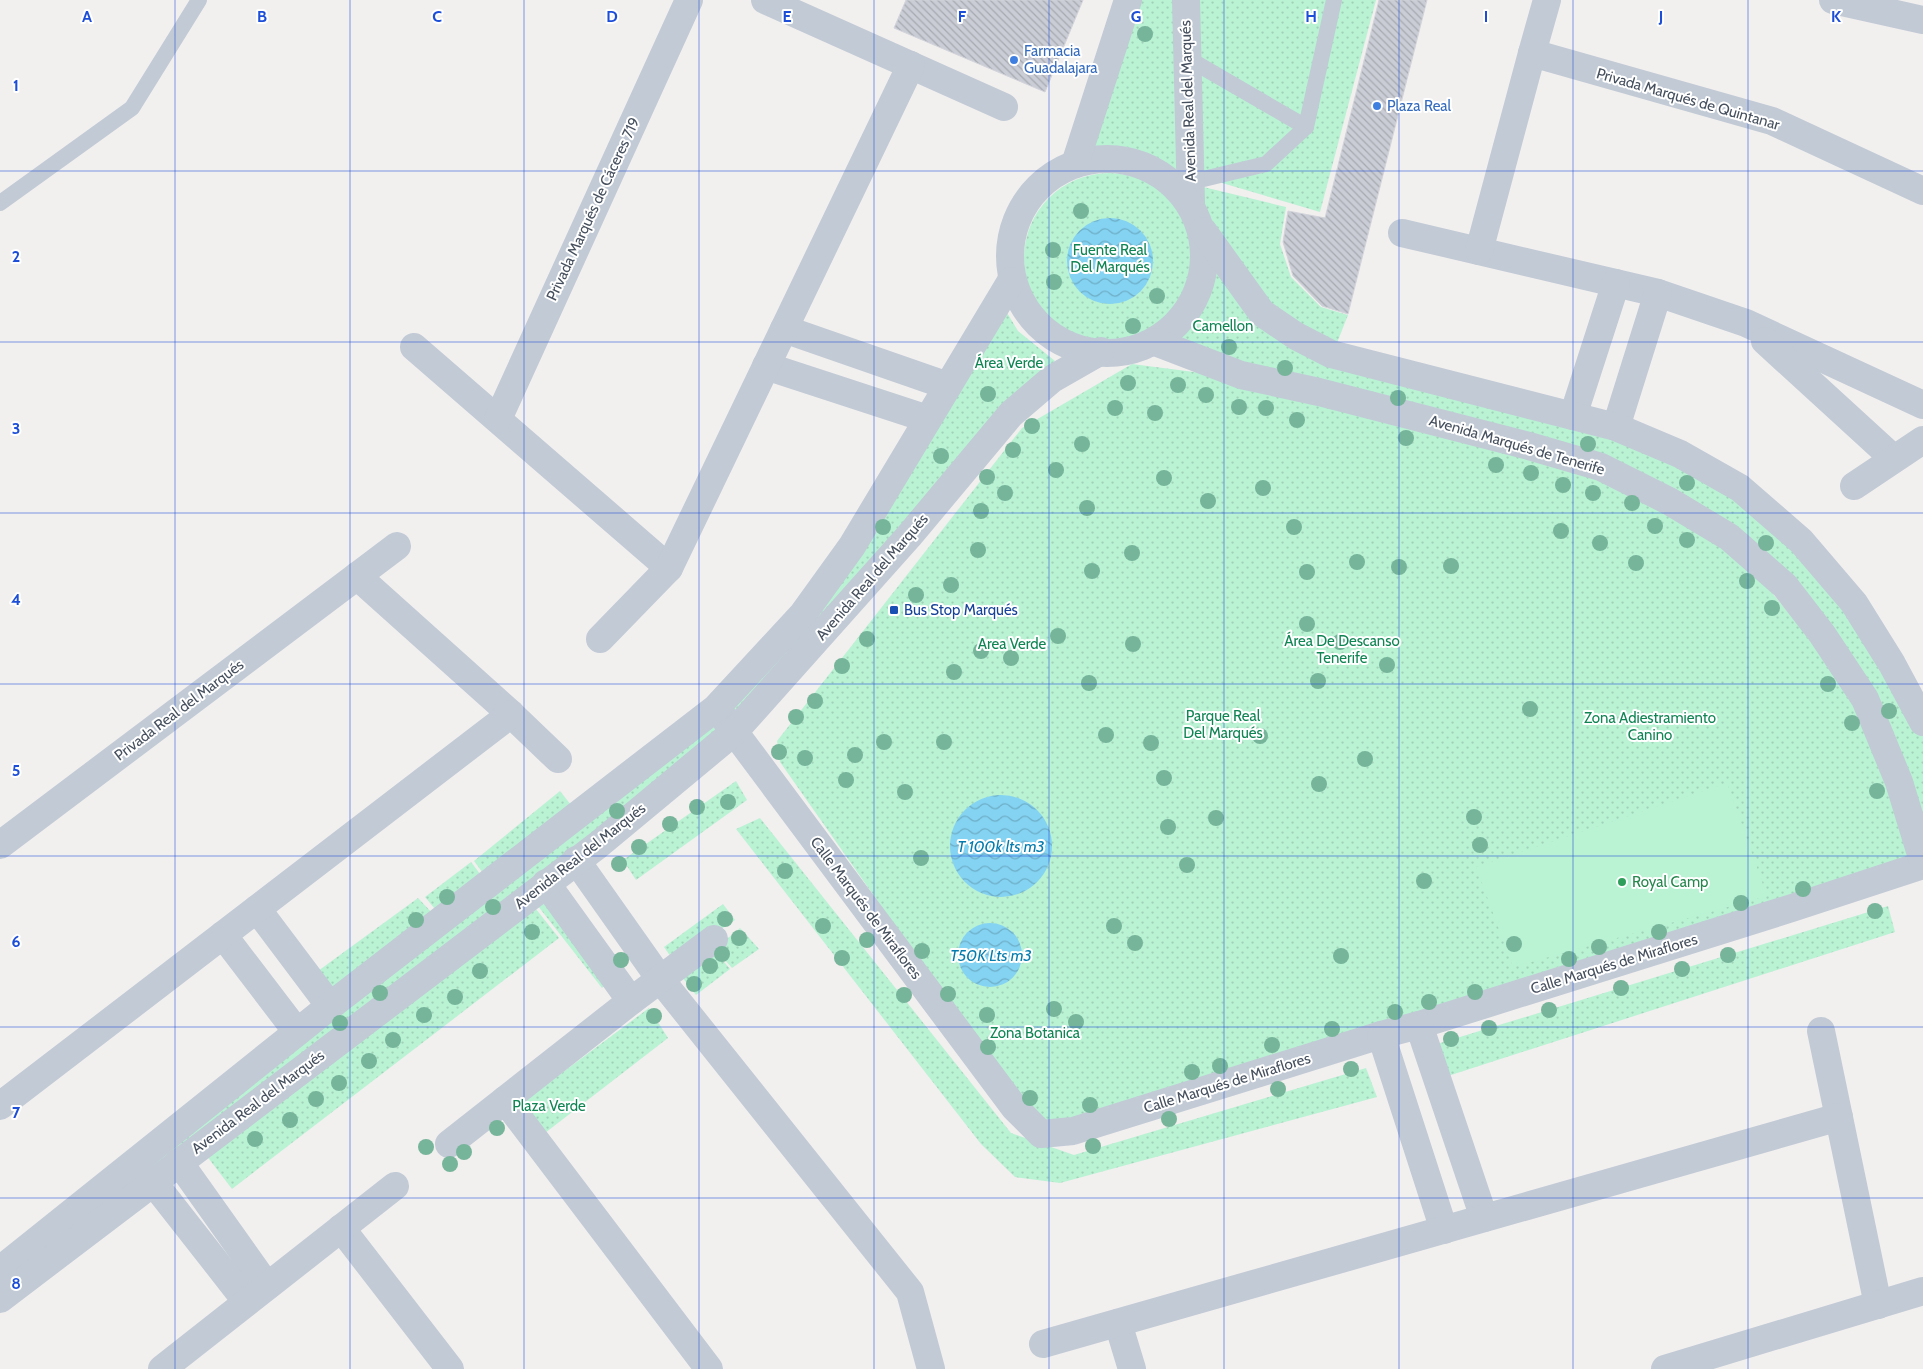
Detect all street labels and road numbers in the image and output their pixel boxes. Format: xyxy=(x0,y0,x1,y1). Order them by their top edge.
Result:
street label: Avenida Real del Marqués xyxy=(1176,20,1200,182)
street label: Privada Marqués de Quintanar xyxy=(1594,64,1782,134)
street label: Privada Marqués de Cáceres 719 xyxy=(543,115,643,303)
street label: Avenida Marqués de Tenerife xyxy=(1427,411,1607,479)
street label: Avenida Real del Marqués xyxy=(812,510,932,644)
street label: Privada Real del Marqués xyxy=(111,656,247,764)
street label: Avenida Real del Marqués xyxy=(511,799,649,913)
street label: Calle Marqués de Miraflores xyxy=(807,833,925,983)
street label: Calle Marqués de Miraflores xyxy=(1529,930,1699,998)
street label: Avenida Real del Marqués xyxy=(188,1046,328,1158)
street label: Calle Marqués de Miraflores xyxy=(1142,1049,1312,1117)

